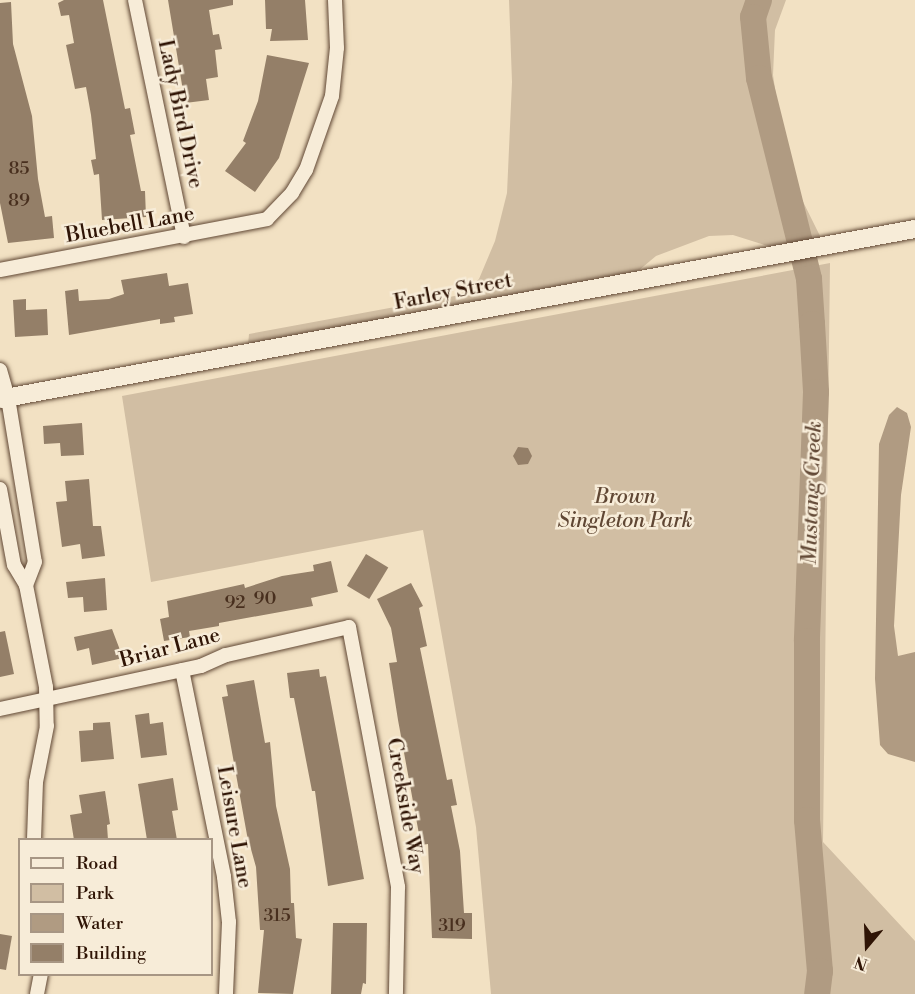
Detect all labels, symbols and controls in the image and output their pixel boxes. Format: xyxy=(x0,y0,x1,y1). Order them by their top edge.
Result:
street label: Lady Bird Drive xyxy=(152,37,208,191)
house number: 85 xyxy=(9,158,29,180)
house number: 89 xyxy=(8,190,30,212)
street label: Bluebell Lane xyxy=(64,201,196,249)
street label: Farley Street xyxy=(392,268,514,316)
water label: Mustang Creek xyxy=(796,421,828,565)
park label: Brown Singleton Park xyxy=(558,484,692,534)
house number: 90 xyxy=(254,588,276,610)
house number: 92 xyxy=(224,592,246,614)
street label: Briar Lane xyxy=(117,623,223,673)
street label: Creekside Way xyxy=(381,736,429,876)
street label: Leisure Lane xyxy=(211,764,257,890)
legend xyxy=(18,838,213,976)
text: Road xyxy=(76,852,118,875)
text: Park xyxy=(76,882,113,905)
house number: 315 xyxy=(263,905,291,927)
text: Water xyxy=(76,912,123,935)
house number: 319 xyxy=(438,915,466,937)
north arrow xyxy=(837,916,897,976)
text: Building xyxy=(76,942,146,965)
text: N xyxy=(852,952,870,975)

